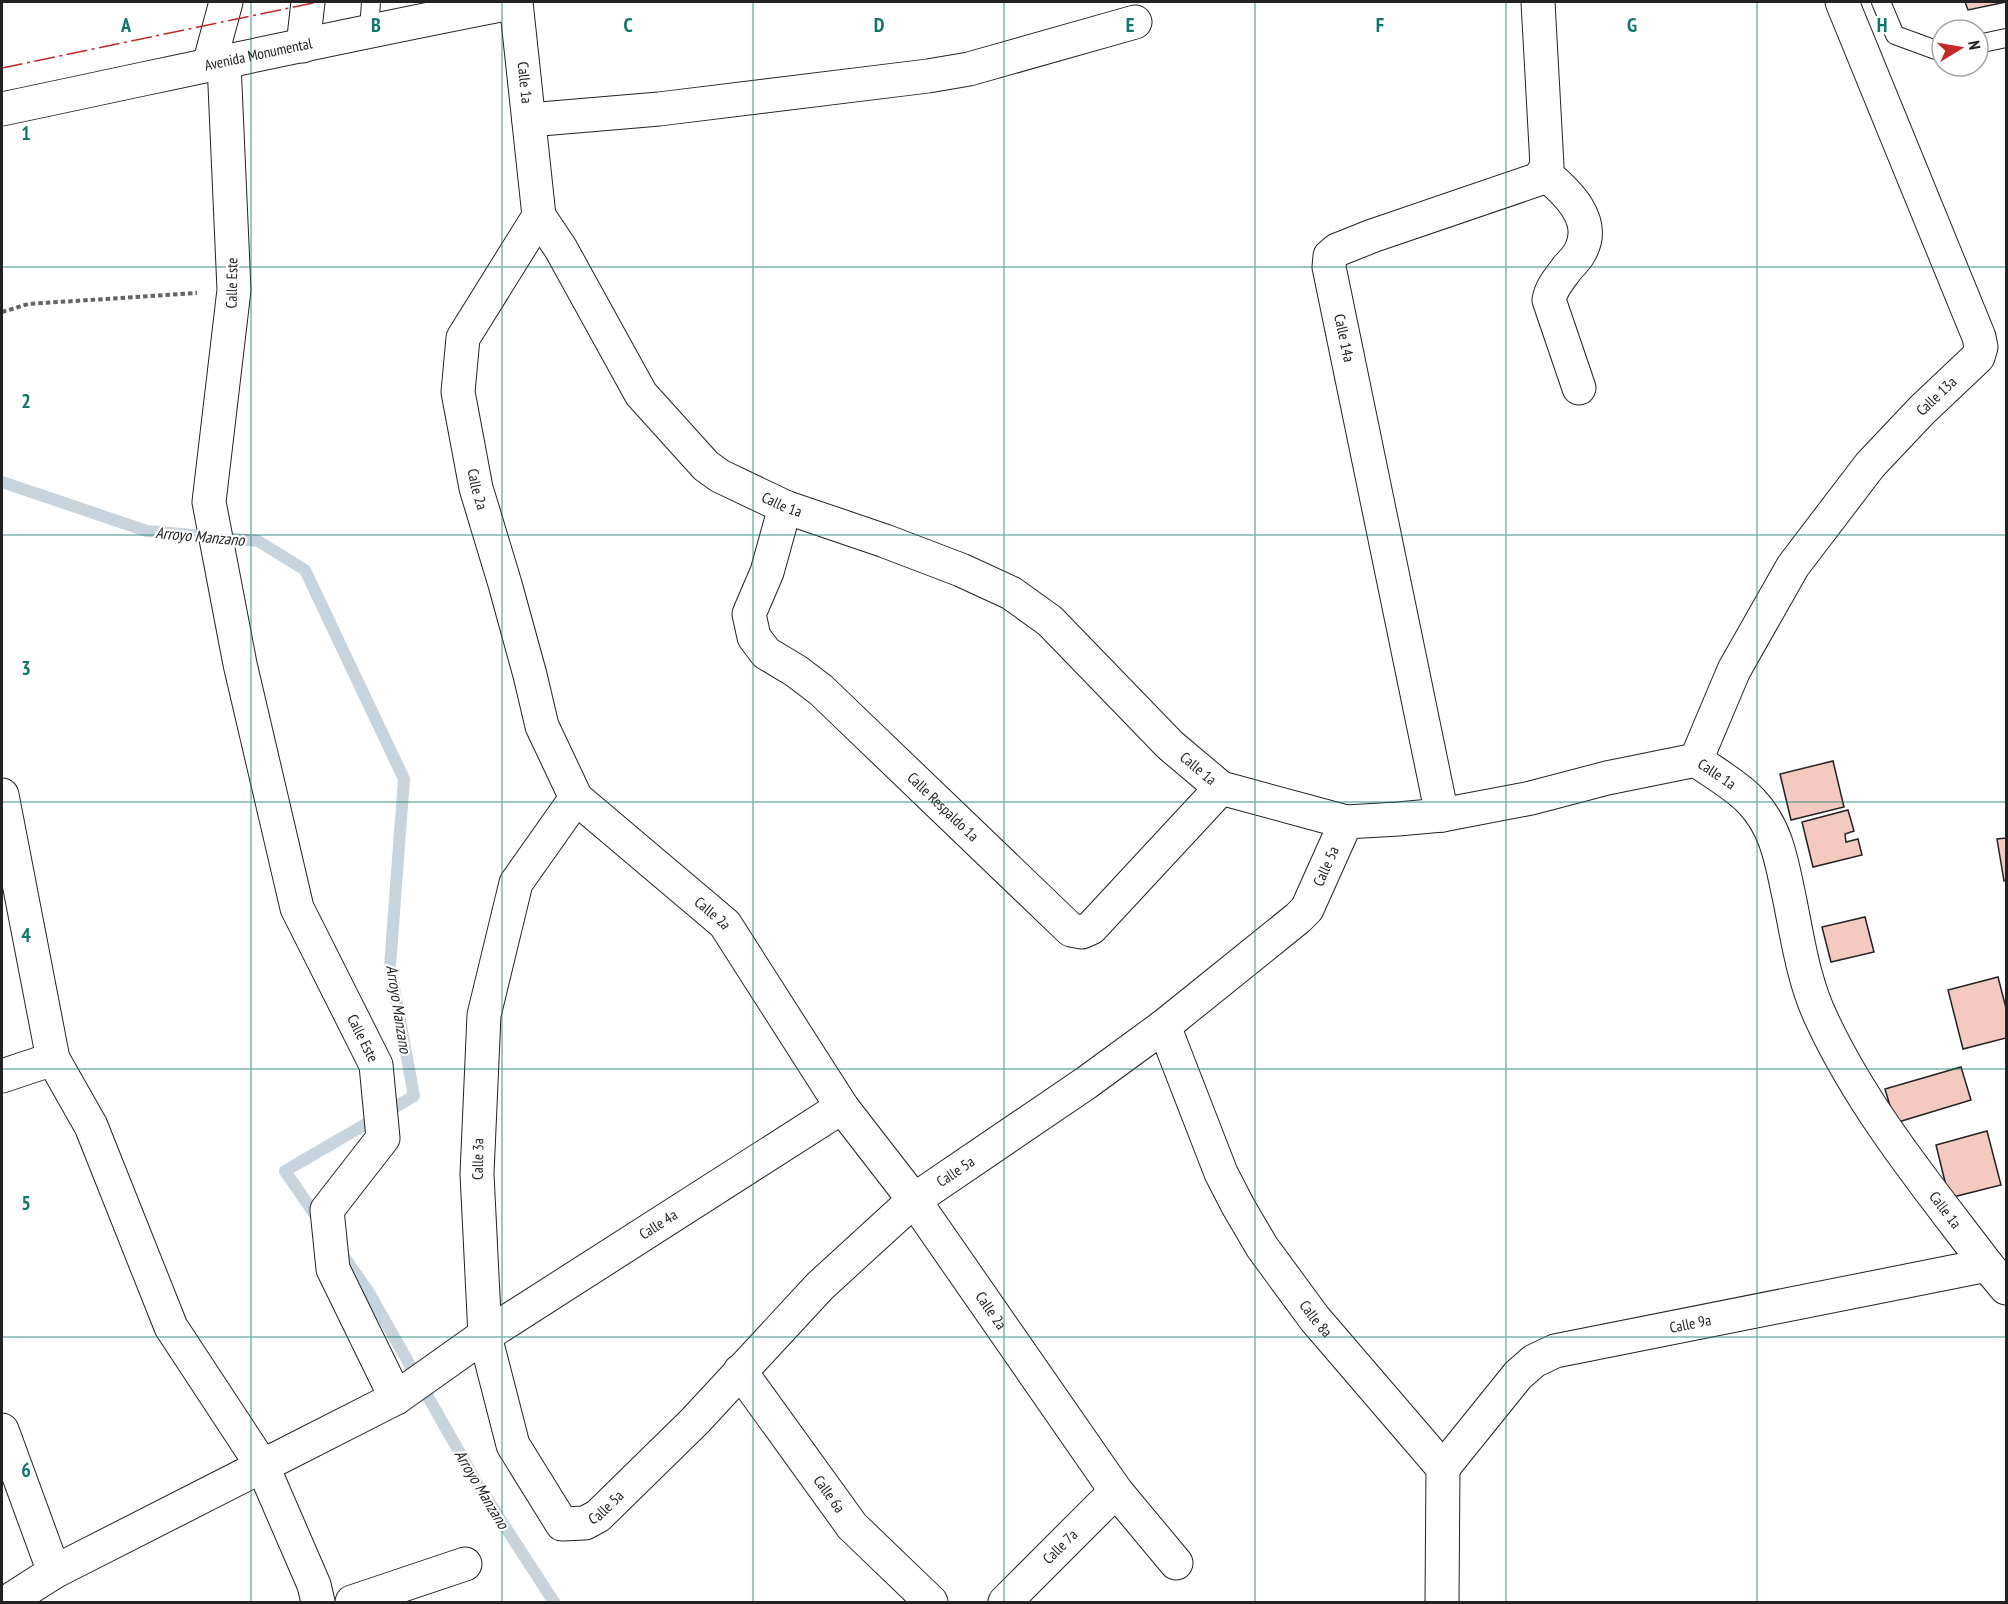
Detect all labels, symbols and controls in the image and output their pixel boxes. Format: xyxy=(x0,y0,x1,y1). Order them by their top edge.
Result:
text: A xyxy=(120,12,132,38)
text: B xyxy=(371,12,381,38)
text: C xyxy=(623,12,633,38)
text: D xyxy=(874,12,885,38)
text: E xyxy=(1126,12,1134,38)
text: F xyxy=(1376,12,1384,38)
text: G xyxy=(1627,12,1637,38)
text: H xyxy=(1877,12,1887,38)
north arrow xyxy=(1930,18,1990,78)
street label: Avenida Monumental xyxy=(203,33,314,75)
text: N xyxy=(1964,39,1985,51)
street label: Calle 1a xyxy=(513,61,537,104)
text: 1 xyxy=(21,120,31,146)
street label: Calle Este xyxy=(222,257,241,309)
street label: Calle 14a xyxy=(1330,312,1359,364)
street label: Calle 13a xyxy=(1912,372,1960,419)
text: 2 xyxy=(21,388,31,414)
street label: Calle 2a xyxy=(464,467,492,512)
street label: Calle 1a xyxy=(759,487,805,521)
water label: Arroyo Manzano xyxy=(155,522,246,550)
text: 3 xyxy=(21,655,31,681)
street label: Calle 1a xyxy=(1176,748,1221,789)
street label: Calle 1a xyxy=(1694,754,1740,793)
street label: Calle Respaldo 1a xyxy=(903,768,983,845)
street label: Calle 5a xyxy=(1308,843,1343,889)
street label: Calle 2a xyxy=(691,892,736,933)
text: 4 xyxy=(21,922,31,948)
water label: Arroyo Manzano xyxy=(382,963,416,1056)
street label: Calle Este xyxy=(343,1011,383,1065)
street label: Calle 3a xyxy=(468,1138,487,1180)
street label: Calle 5a xyxy=(933,1152,978,1191)
street label: Calle 1a xyxy=(1925,1187,1966,1232)
text: 5 xyxy=(21,1190,31,1216)
street label: Calle 4a xyxy=(635,1205,681,1243)
street label: Calle 2a xyxy=(971,1288,1011,1333)
street label: Calle 8a xyxy=(1296,1296,1336,1341)
street label: Calle 9a xyxy=(1668,1310,1713,1337)
water label: Arroyo Manzano xyxy=(450,1446,514,1533)
text: 6 xyxy=(21,1457,31,1483)
street label: Calle 6a xyxy=(809,1471,849,1516)
street label: Calle 5a xyxy=(585,1486,627,1528)
street label: Calle 7a xyxy=(1038,1525,1081,1568)

